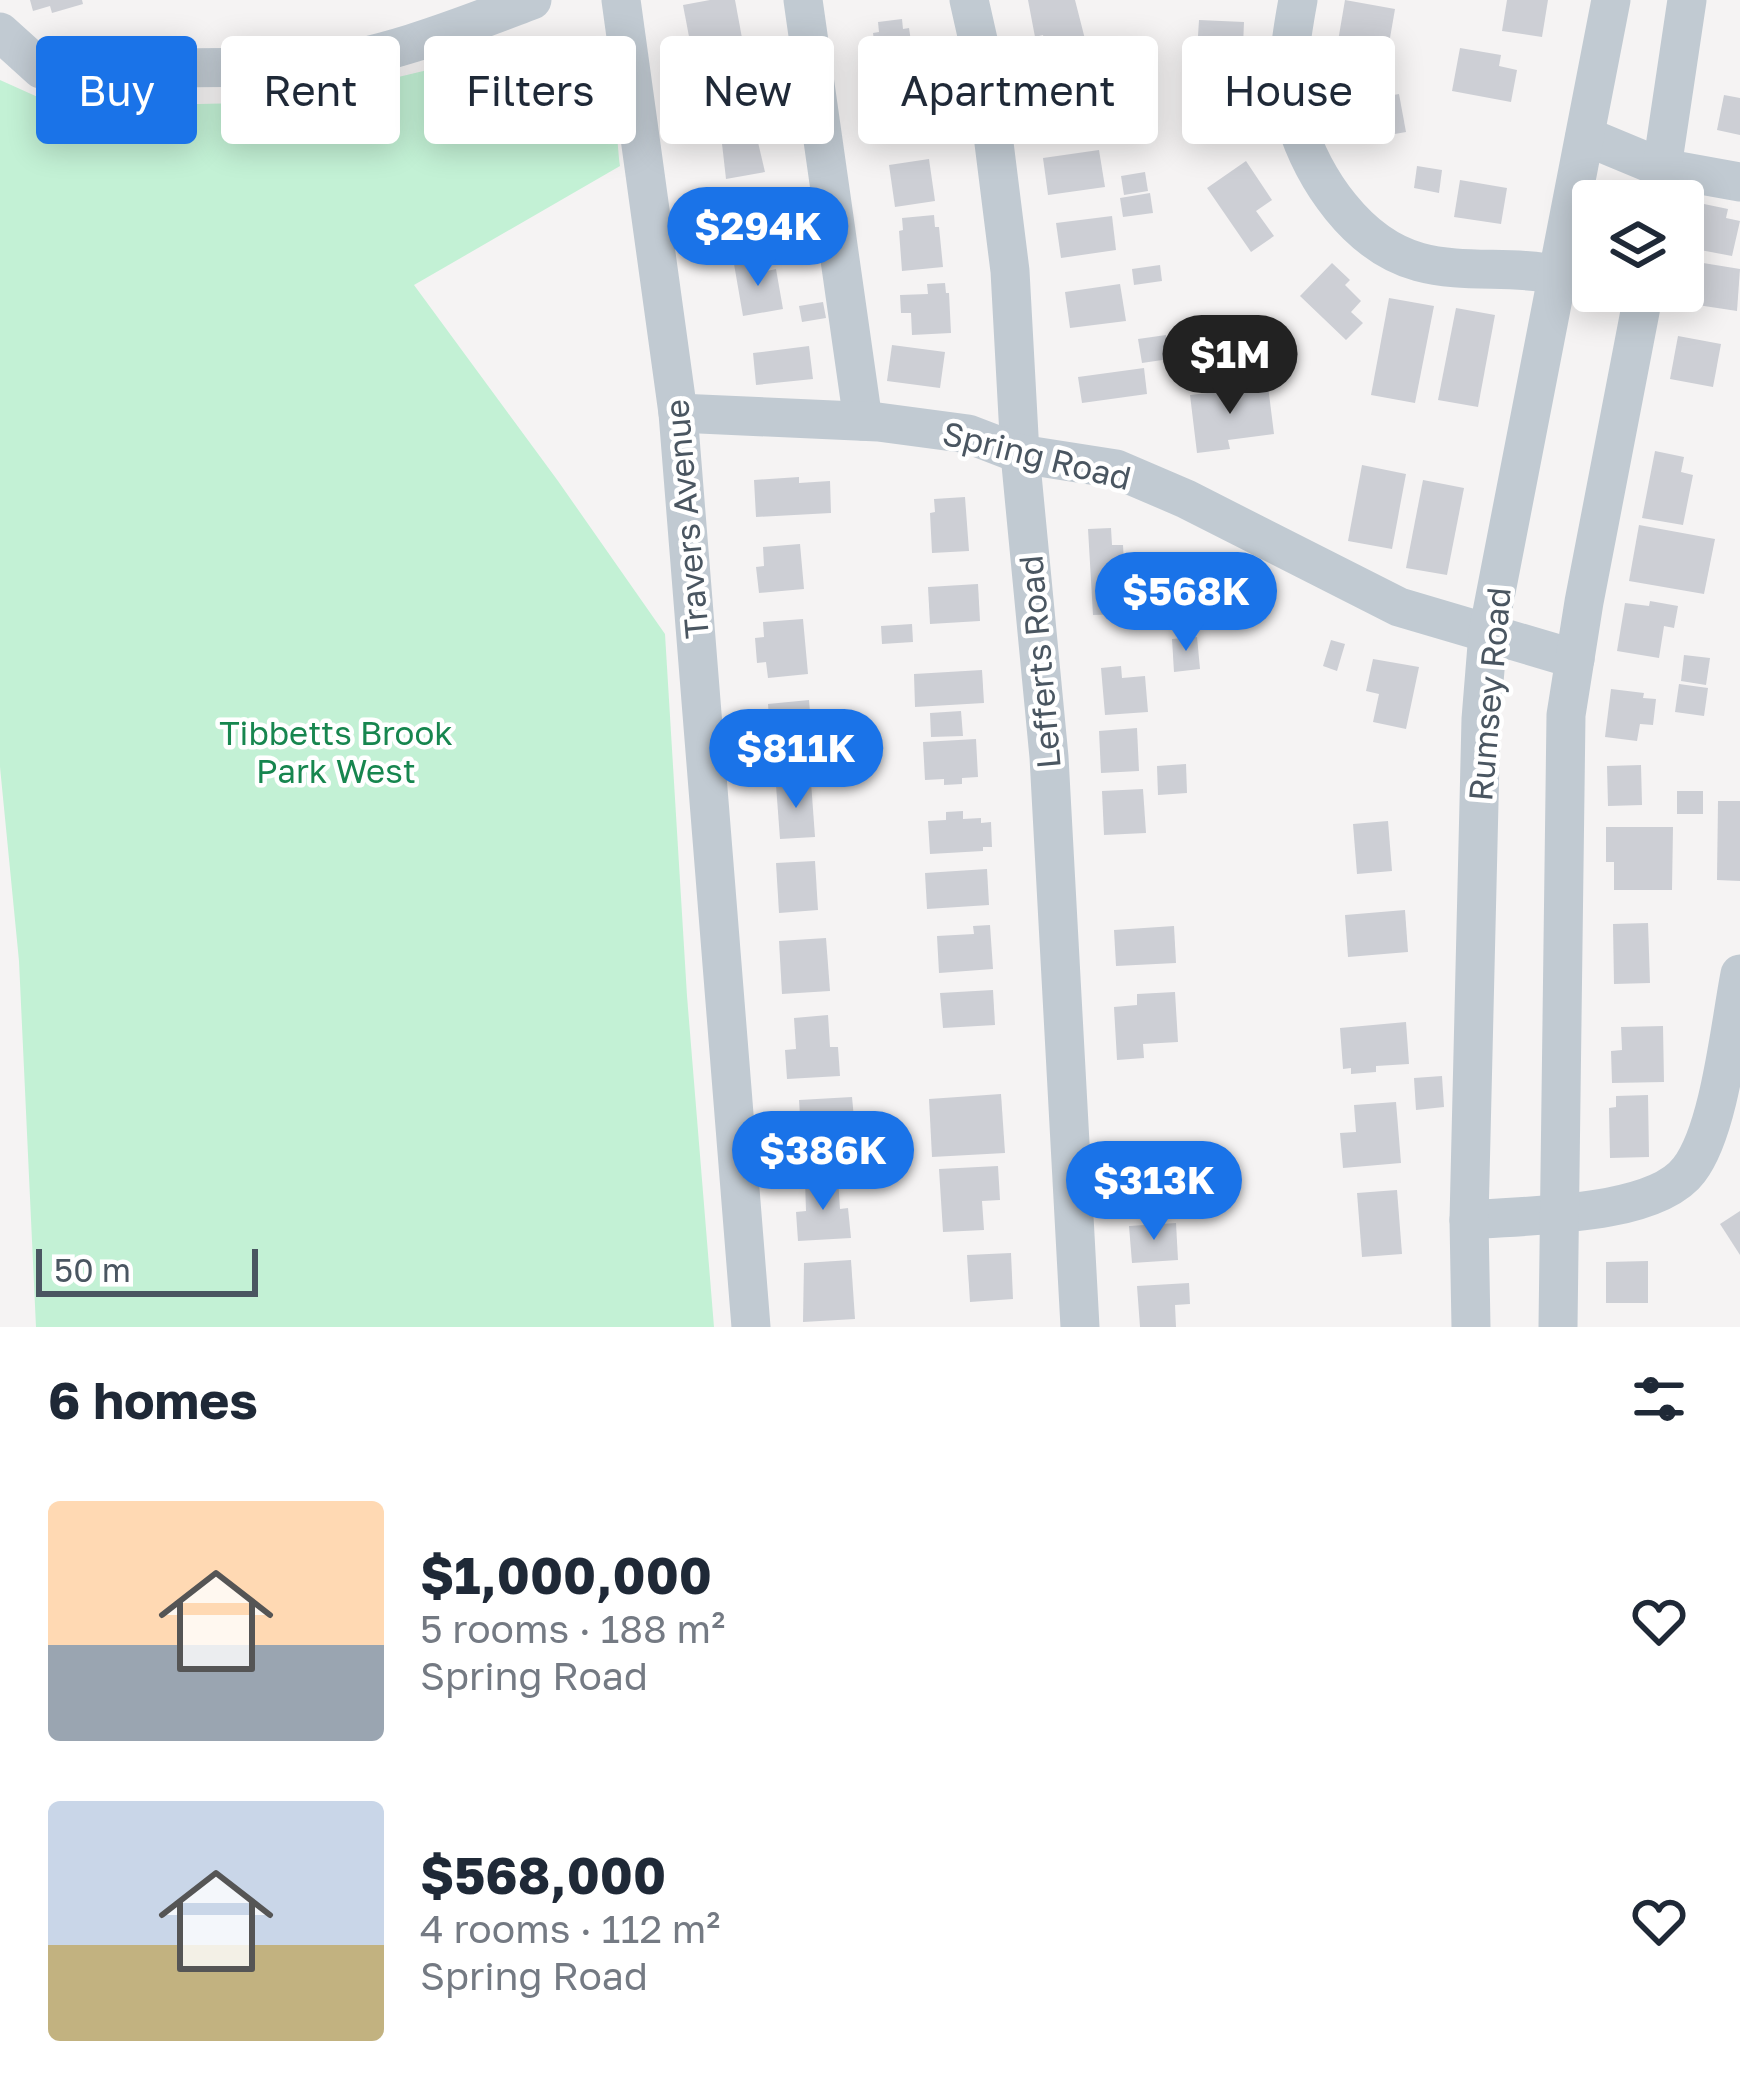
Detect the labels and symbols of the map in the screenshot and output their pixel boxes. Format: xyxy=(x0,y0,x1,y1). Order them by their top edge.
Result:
pin: $294K xyxy=(674,187,842,289)
pin: $1M xyxy=(1172,315,1288,417)
street label: Travers Avenue xyxy=(656,398,716,640)
street label: Spring Road xyxy=(939,413,1135,497)
pin: $568K xyxy=(1102,552,1270,654)
street label: Lefferts Road xyxy=(1010,554,1068,770)
street label: Rumsey Road xyxy=(1460,585,1518,803)
pin: $811K xyxy=(712,709,880,811)
park label: Tibbetts Brook Park West xyxy=(219,713,453,790)
pin: $386K xyxy=(739,1111,907,1213)
pin: $313K xyxy=(1070,1141,1238,1243)
scale bar xyxy=(36,1243,258,1296)

